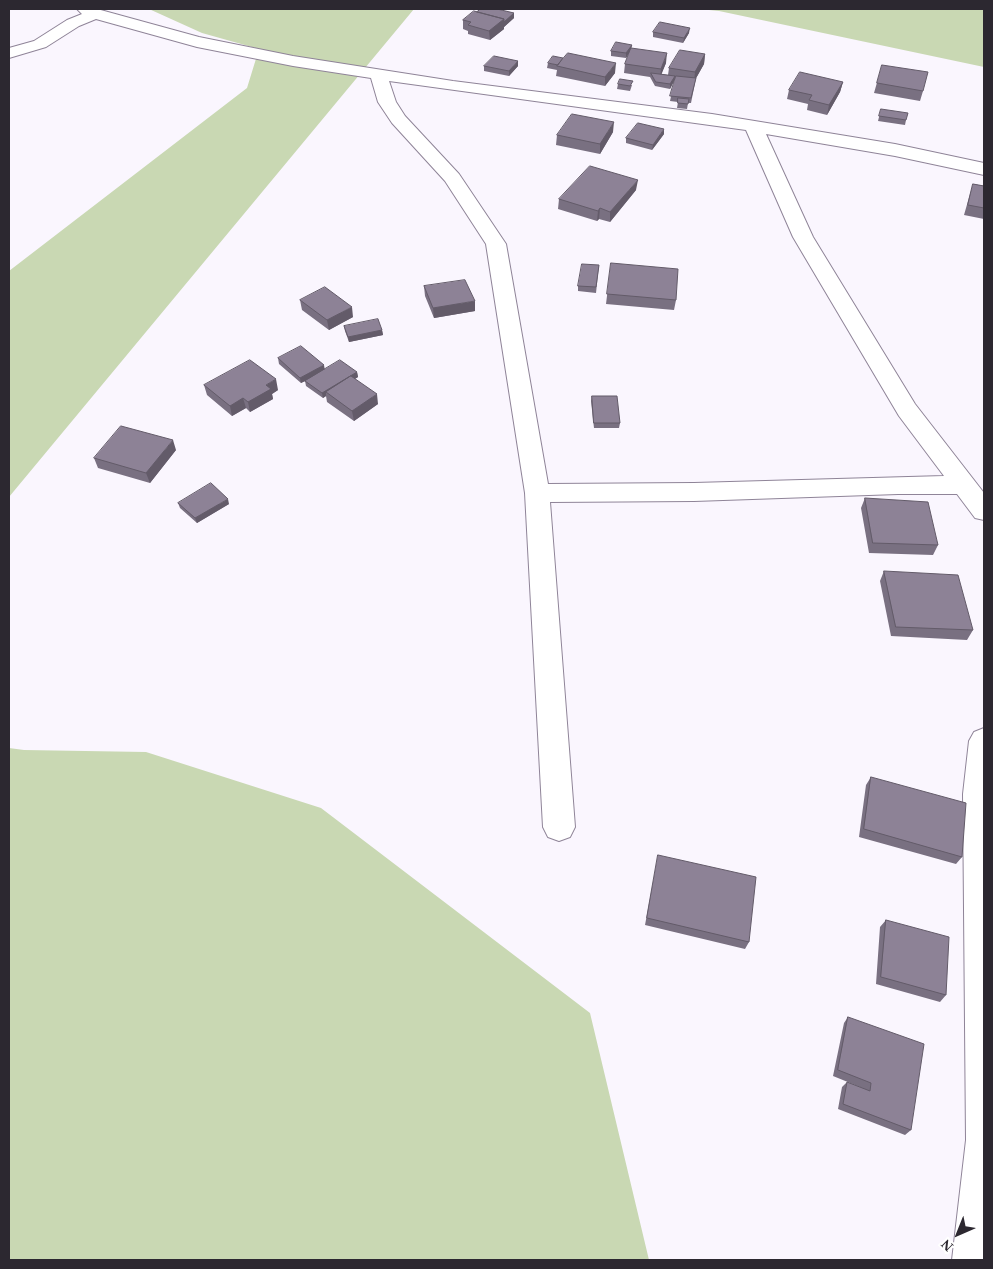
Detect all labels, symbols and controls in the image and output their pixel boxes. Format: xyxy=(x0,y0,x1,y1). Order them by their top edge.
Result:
north arrow xyxy=(933,1209,983,1259)
text: N xyxy=(938,1236,956,1254)

